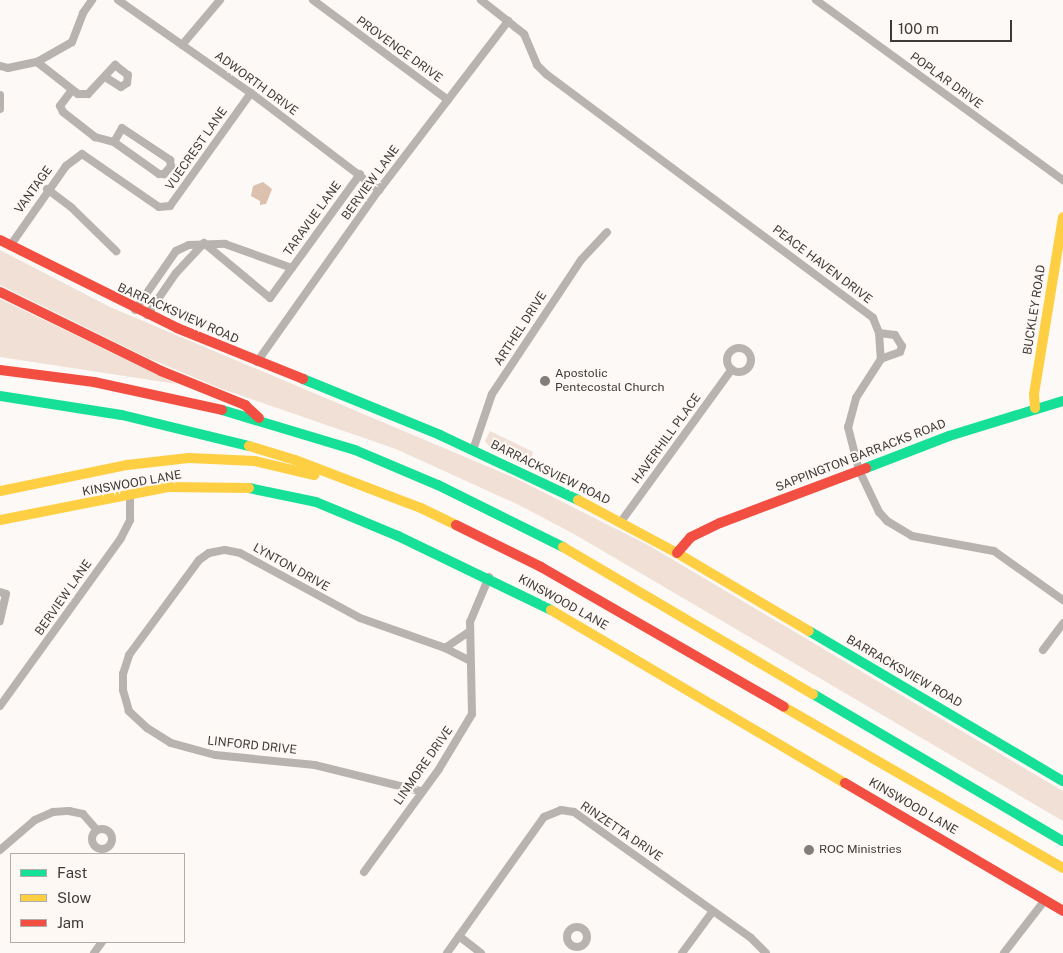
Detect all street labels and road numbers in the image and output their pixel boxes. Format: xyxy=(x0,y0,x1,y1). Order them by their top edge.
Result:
street label: PROVENCE DRIVE xyxy=(353,14,445,86)
street label: ADWORTH DRIVE xyxy=(212,49,300,119)
street label: POPLAR DRIVE xyxy=(907,50,985,112)
street label: VUECREST LANE xyxy=(163,105,231,193)
street label: BERVIEW LANE xyxy=(339,143,403,223)
street label: VANTAGE xyxy=(12,164,56,216)
street label: TARAVUE LANE xyxy=(281,179,345,259)
street label: PEACE HAVEN DRIVE xyxy=(769,223,875,307)
street label: BUCKLEY ROAD xyxy=(1021,264,1049,356)
street label: BARRACKSVIEW ROAD xyxy=(115,281,241,347)
street label: ARTHEL DRIVE xyxy=(492,289,550,369)
street label: HAVERHILL PLACE xyxy=(629,391,705,487)
street label: SAPPINGTON BARRACKS ROAD xyxy=(774,417,948,495)
street label: BARRACKSVIEW ROAD xyxy=(488,438,612,508)
street label: KINSWOOD LANE xyxy=(81,468,183,500)
street label: LYNTON DRIVE xyxy=(250,541,332,595)
street label: BERVIEW LANE xyxy=(33,557,95,639)
street label: KINSWOOD LANE xyxy=(516,572,610,634)
street label: BARRACKSVIEW ROAD xyxy=(844,633,964,711)
street label: LINMORE DRIVE xyxy=(392,724,456,808)
street label: LINFORD DRIVE xyxy=(206,734,298,758)
street label: KINSWOOD LANE xyxy=(866,776,960,838)
street label: RINZETTA DRIVE xyxy=(577,799,665,865)

